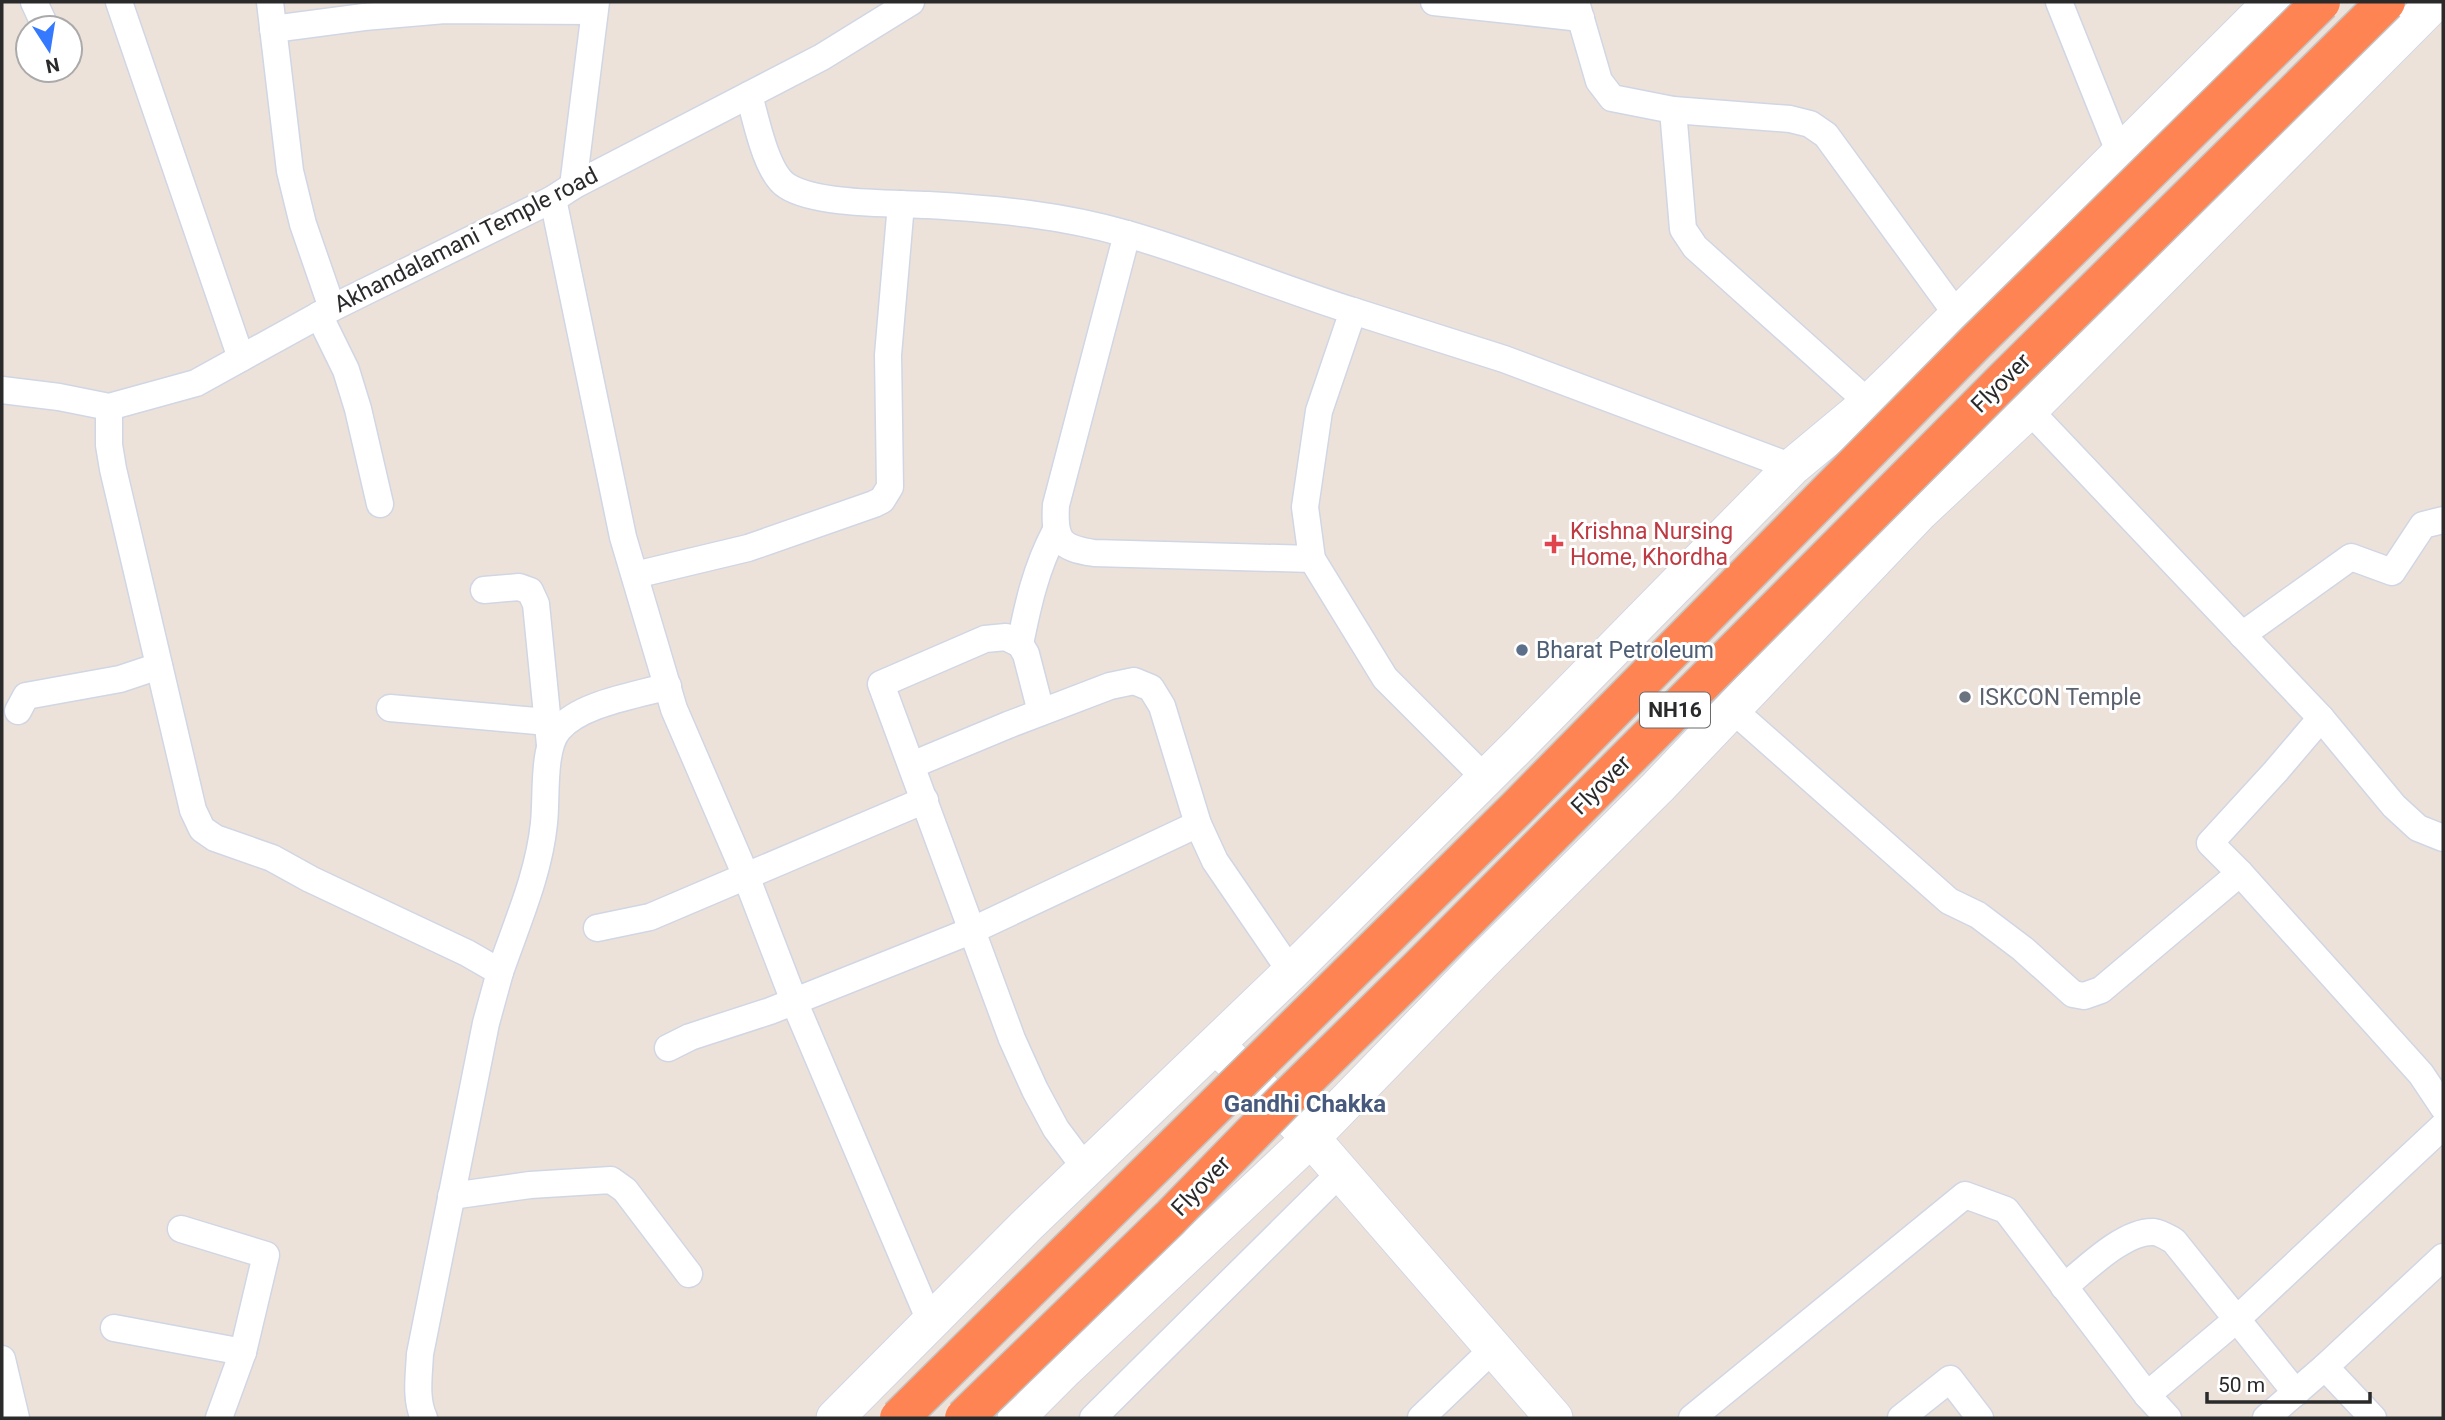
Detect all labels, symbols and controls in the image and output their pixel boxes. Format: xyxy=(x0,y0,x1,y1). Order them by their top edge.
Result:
north arrow xyxy=(14,14,84,84)
text: N xyxy=(43,52,61,78)
street label: Akhandalamani Temple road xyxy=(330,162,602,318)
street label: Flyover xyxy=(1966,348,2036,418)
place label: Krishna Nursing Home, Khordha xyxy=(1570,518,1733,571)
marker: Krishna Nursing Home, Khordha xyxy=(1544,534,1564,554)
place label: Bharat Petroleum xyxy=(1536,637,1714,664)
marker: Bharat Petroleum xyxy=(1514,642,1530,658)
place label: ISKCON Temple xyxy=(1979,684,2141,711)
marker: ISKCON Temple xyxy=(1957,689,1973,705)
road number: NH16 xyxy=(1640,692,1710,728)
street label: Flyover xyxy=(1566,750,1636,820)
district label: Gandhi Chakka xyxy=(1224,1090,1386,1118)
street label: Flyover xyxy=(1166,1150,1236,1222)
scale bar xyxy=(2207,1360,2370,1404)
text: 50 m xyxy=(2218,1373,2265,1397)

